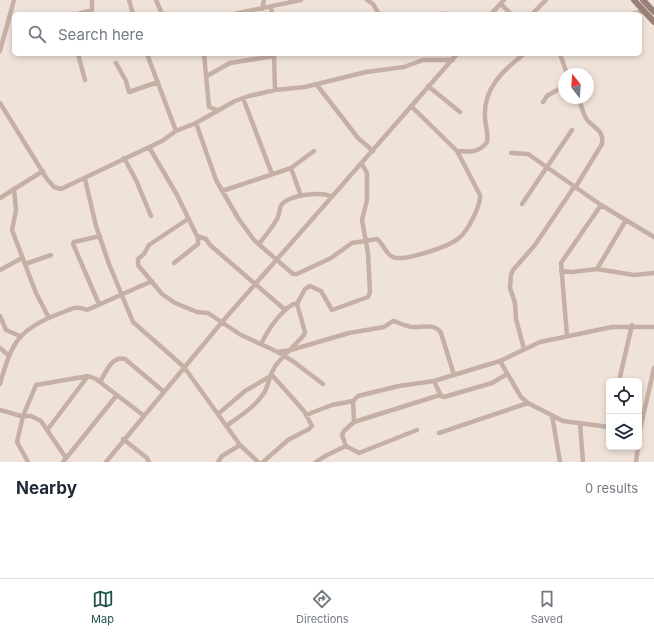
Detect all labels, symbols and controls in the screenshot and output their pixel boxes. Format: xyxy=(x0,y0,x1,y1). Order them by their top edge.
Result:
search box xyxy=(12,12,642,56)
icon: search xyxy=(26,23,48,45)
text: Search here xyxy=(58,25,144,44)
north arrow xyxy=(558,68,594,104)
map controls xyxy=(606,378,642,450)
button: locate xyxy=(606,378,642,414)
button: layers xyxy=(606,414,642,450)
text: Nearby xyxy=(16,478,77,498)
text: 0 results xyxy=(585,480,638,496)
tab: Map xyxy=(91,588,114,626)
tab: Directions xyxy=(296,588,349,626)
tab: Saved xyxy=(531,588,563,626)

